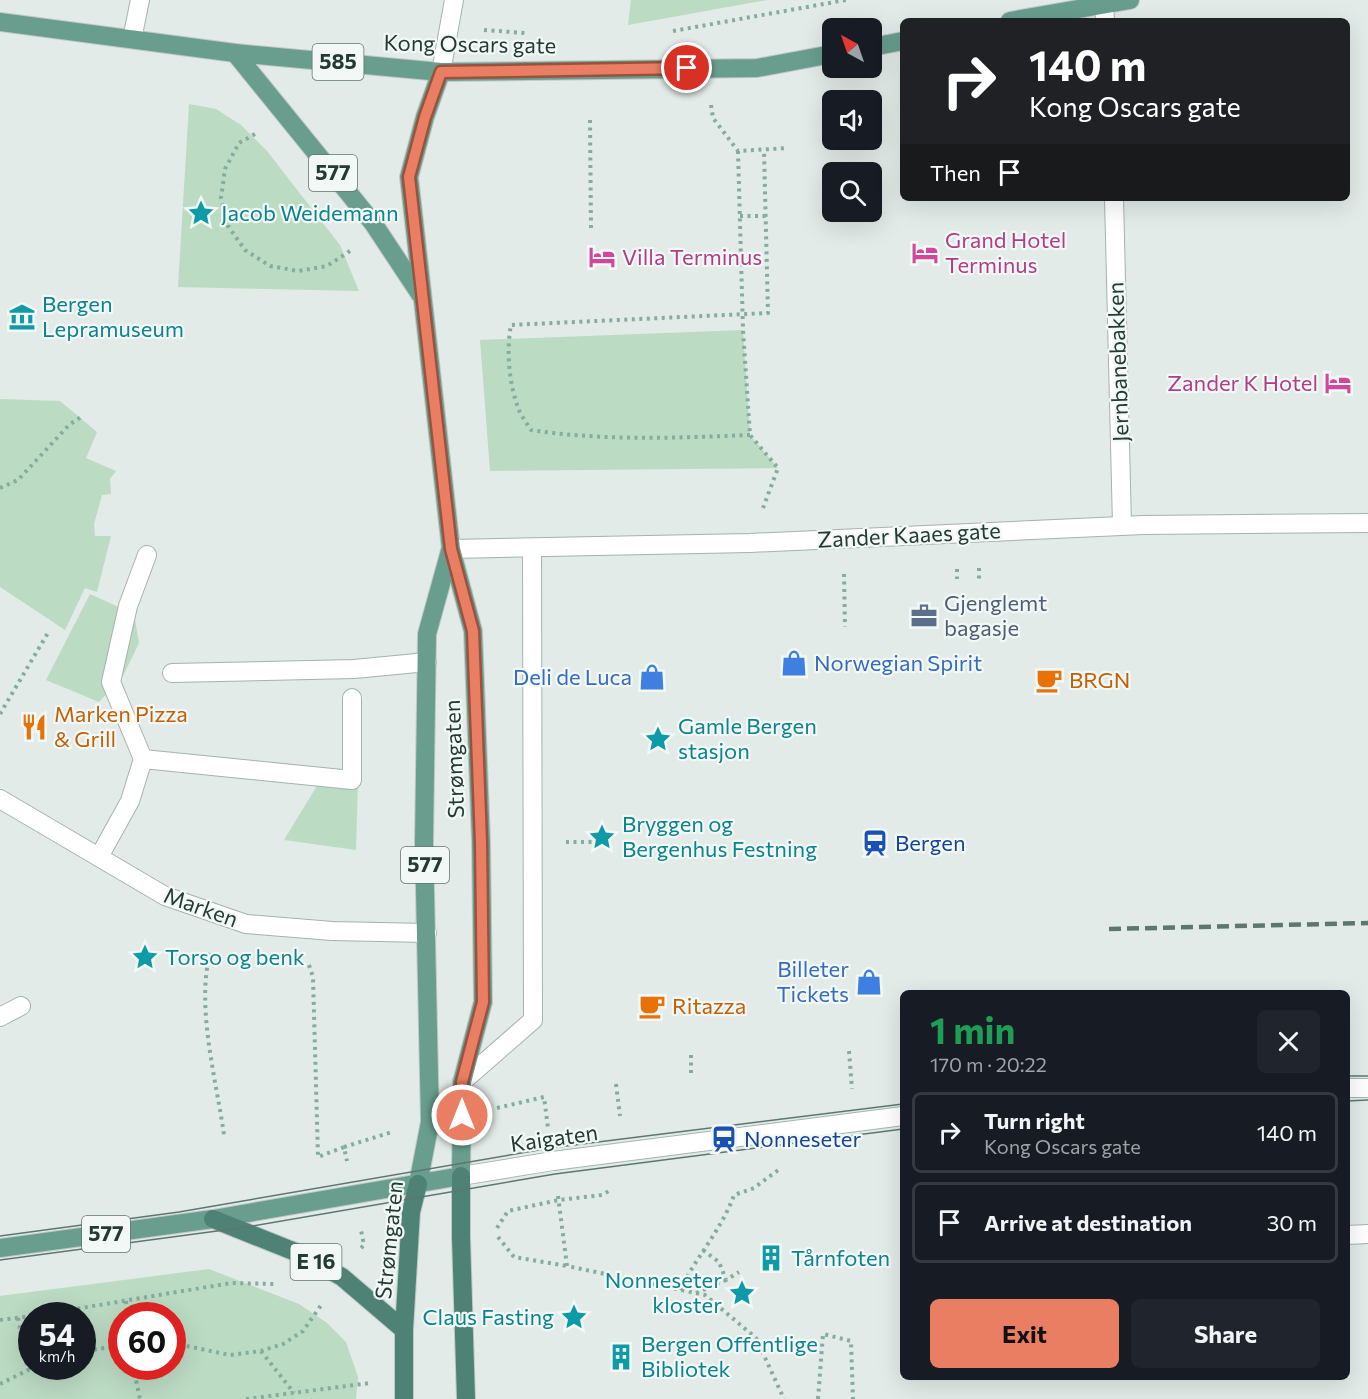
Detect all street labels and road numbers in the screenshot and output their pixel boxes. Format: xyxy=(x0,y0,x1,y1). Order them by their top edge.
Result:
street label: Kong Oscars gate xyxy=(383,28,557,59)
road number: 585 xyxy=(312,44,364,80)
road number: 577 xyxy=(309,155,357,191)
street label: Jernbanebakken xyxy=(1101,281,1134,443)
street label: Zander Kaaes gate xyxy=(817,516,1001,553)
street label: Strømgaten xyxy=(438,699,469,819)
road number: 577 xyxy=(401,847,449,883)
street label: Marken xyxy=(160,881,242,932)
street label: Kaigaten xyxy=(508,1118,600,1157)
street label: Strømgaten xyxy=(369,1179,408,1300)
road number: 577 xyxy=(82,1216,130,1252)
road number: E 16 xyxy=(290,1244,342,1280)

